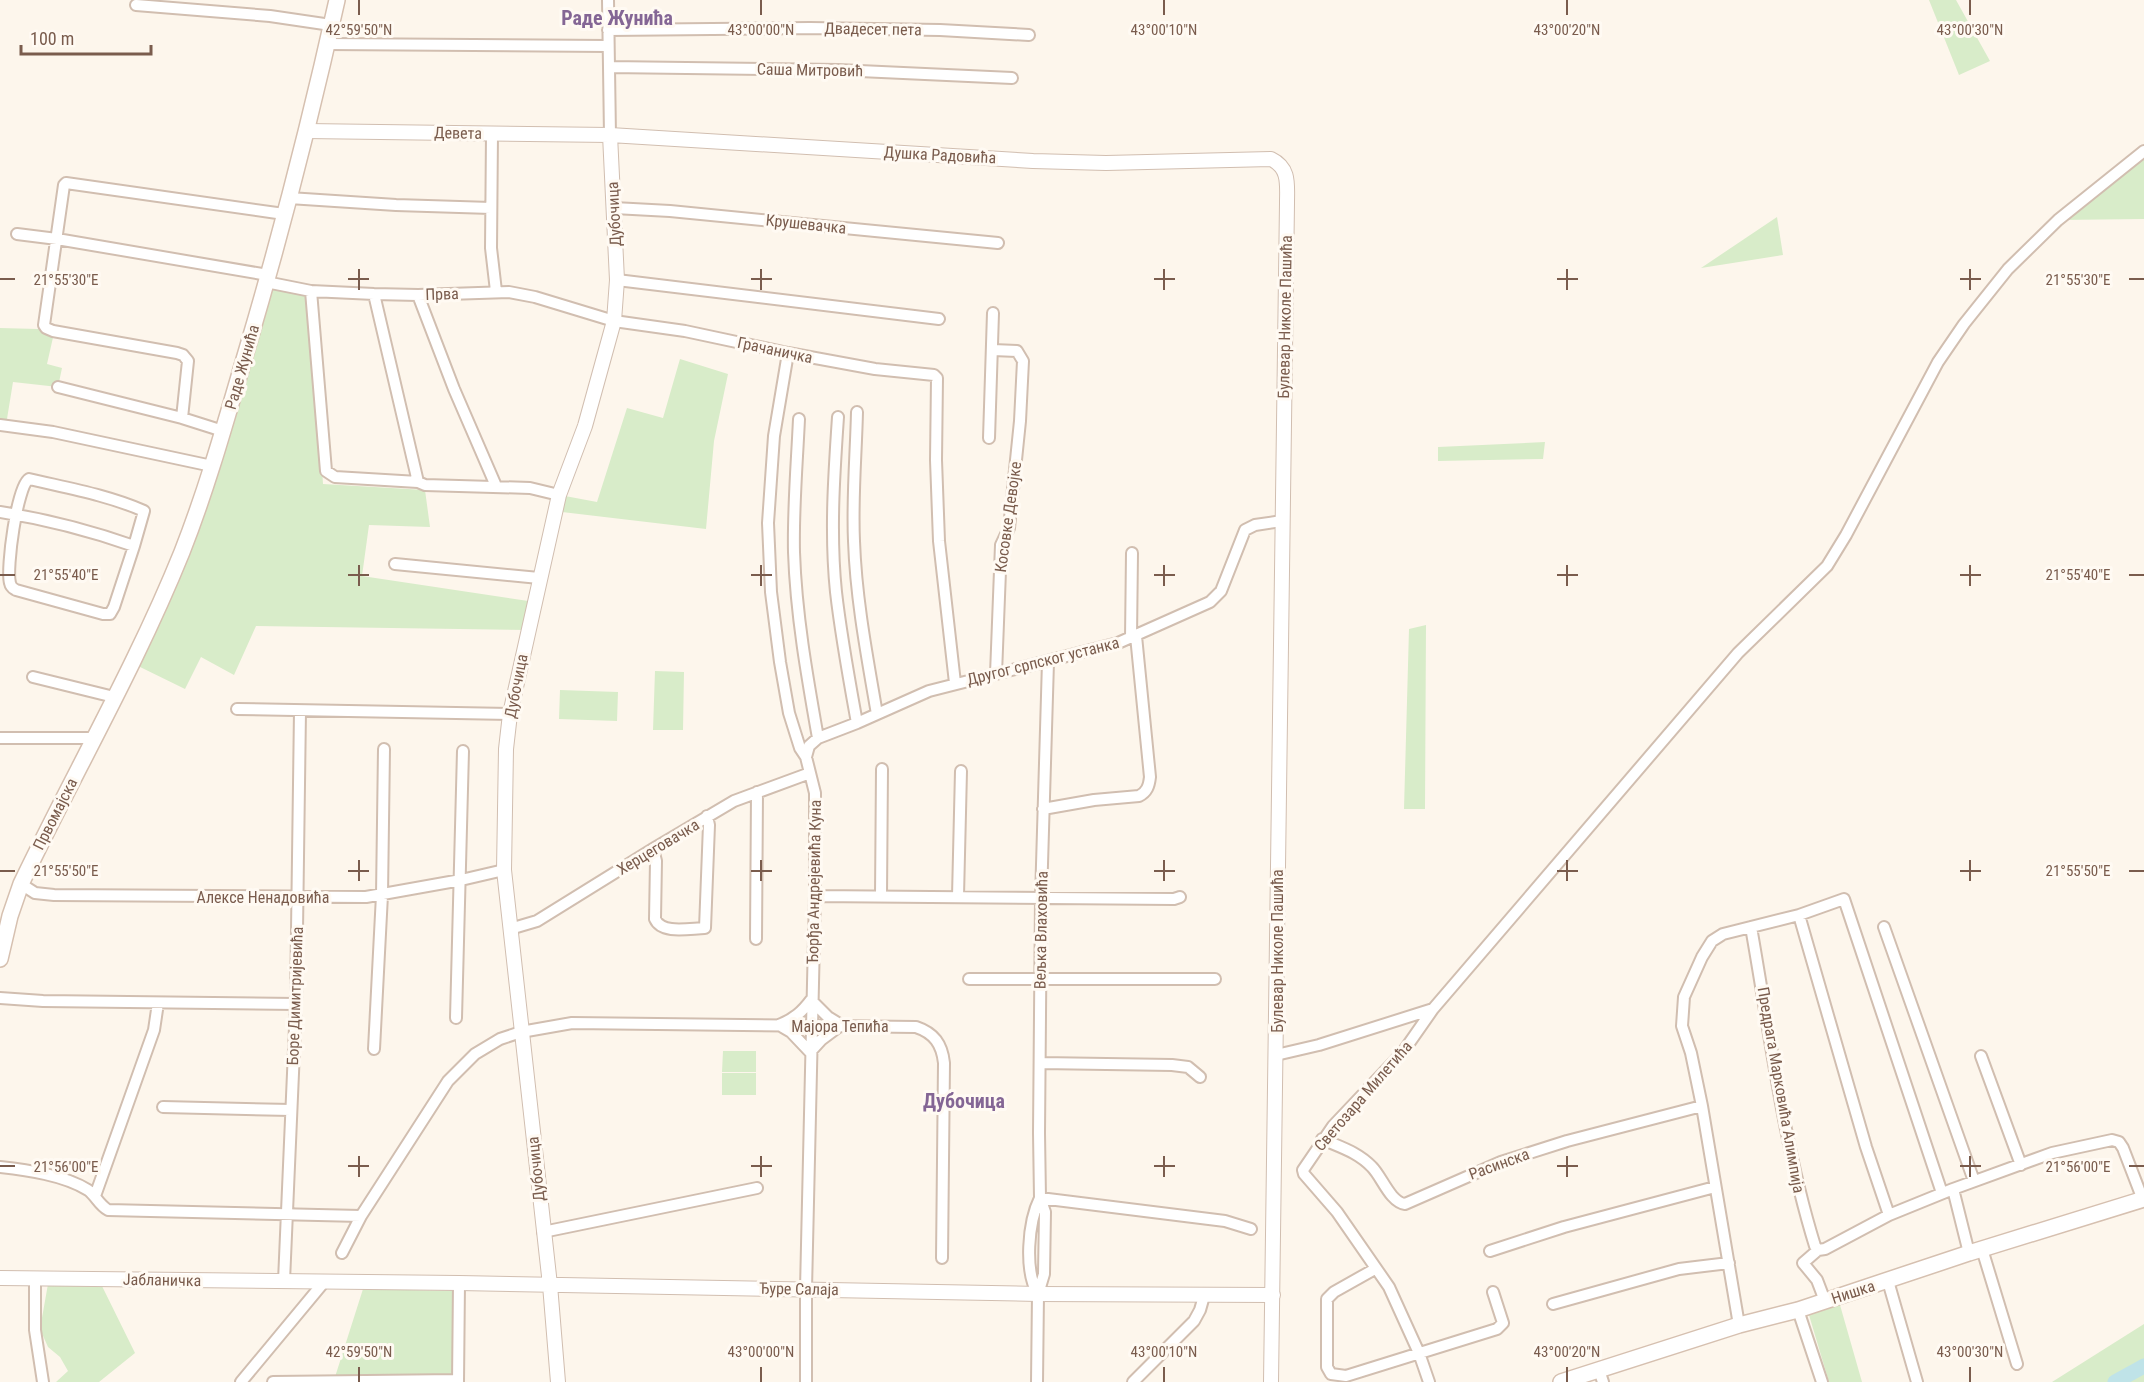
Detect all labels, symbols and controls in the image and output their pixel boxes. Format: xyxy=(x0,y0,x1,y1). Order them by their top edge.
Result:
district label: Раде Жунића xyxy=(561,6,673,30)
scale bar xyxy=(21,18,152,56)
street label: Двадесет пета xyxy=(824,19,922,39)
text: 42°59'50"N xyxy=(326,21,392,39)
text: 43°00'00"N xyxy=(728,21,794,39)
text: 43°00'10"N xyxy=(1131,21,1197,39)
text: 43°00'20"N xyxy=(1534,21,1600,39)
text: 43°00'30"N xyxy=(1937,21,2003,39)
text: 100 m xyxy=(30,28,74,49)
street label: Саша Митровић xyxy=(757,60,863,80)
street label: Девета xyxy=(434,123,482,143)
street label: Душка Радовића xyxy=(883,143,997,167)
street label: Дубочица xyxy=(603,181,625,247)
street label: Крушевачка xyxy=(765,210,847,238)
street label: Булевар Николе Пашића xyxy=(1274,235,1296,399)
text: 21°55'30"E xyxy=(34,271,98,289)
text: 21°55'30"E xyxy=(2046,271,2110,289)
street label: Прва xyxy=(425,284,459,304)
street label: Раде Жунића xyxy=(221,322,263,412)
street label: Грачаничка xyxy=(736,333,814,367)
street label: Косовке Девојке xyxy=(991,460,1025,574)
text: 21°55'40"E xyxy=(34,566,98,584)
text: 21°55'40"E xyxy=(2046,566,2110,584)
street label: Другог српског устанка xyxy=(965,633,1121,689)
street label: Дубочица xyxy=(500,652,532,720)
street label: Првомајска xyxy=(29,775,81,853)
street label: Ђорђа Андрејевића Куна xyxy=(803,800,825,964)
street label: Херцеговачка xyxy=(613,815,703,879)
text: 21°55'50"E xyxy=(34,862,98,880)
text: 21°55'50"E xyxy=(2046,862,2110,880)
street label: Булевар Николе Пашића xyxy=(1268,869,1287,1033)
street label: Вељка Влаховића xyxy=(1030,871,1052,989)
street label: Алексе Ненадовића xyxy=(197,888,329,907)
street label: Боре Димитријевића xyxy=(283,926,307,1066)
street label: Предрага Марковића Алимпија xyxy=(1753,985,1809,1195)
street label: Мајора Тепића xyxy=(791,1017,889,1036)
street label: Светозара Милетића xyxy=(1310,1037,1416,1155)
district label: Дубочица xyxy=(923,1089,1005,1113)
street label: Дубочица xyxy=(523,1136,549,1202)
street label: Расинска xyxy=(1466,1144,1532,1184)
text: 21°56'00"E xyxy=(34,1158,98,1176)
text: 21°56'00"E xyxy=(2046,1158,2110,1176)
street label: Јабланичка xyxy=(123,1270,201,1290)
street label: Нишка xyxy=(1829,1276,1877,1308)
street label: Ђуре Салаја xyxy=(759,1279,839,1299)
text: 42°59'50"N xyxy=(326,1343,392,1361)
text: 43°00'00"N xyxy=(728,1343,794,1361)
text: 43°00'10"N xyxy=(1131,1343,1197,1361)
text: 43°00'20"N xyxy=(1534,1343,1600,1361)
text: 43°00'30"N xyxy=(1937,1343,2003,1361)

